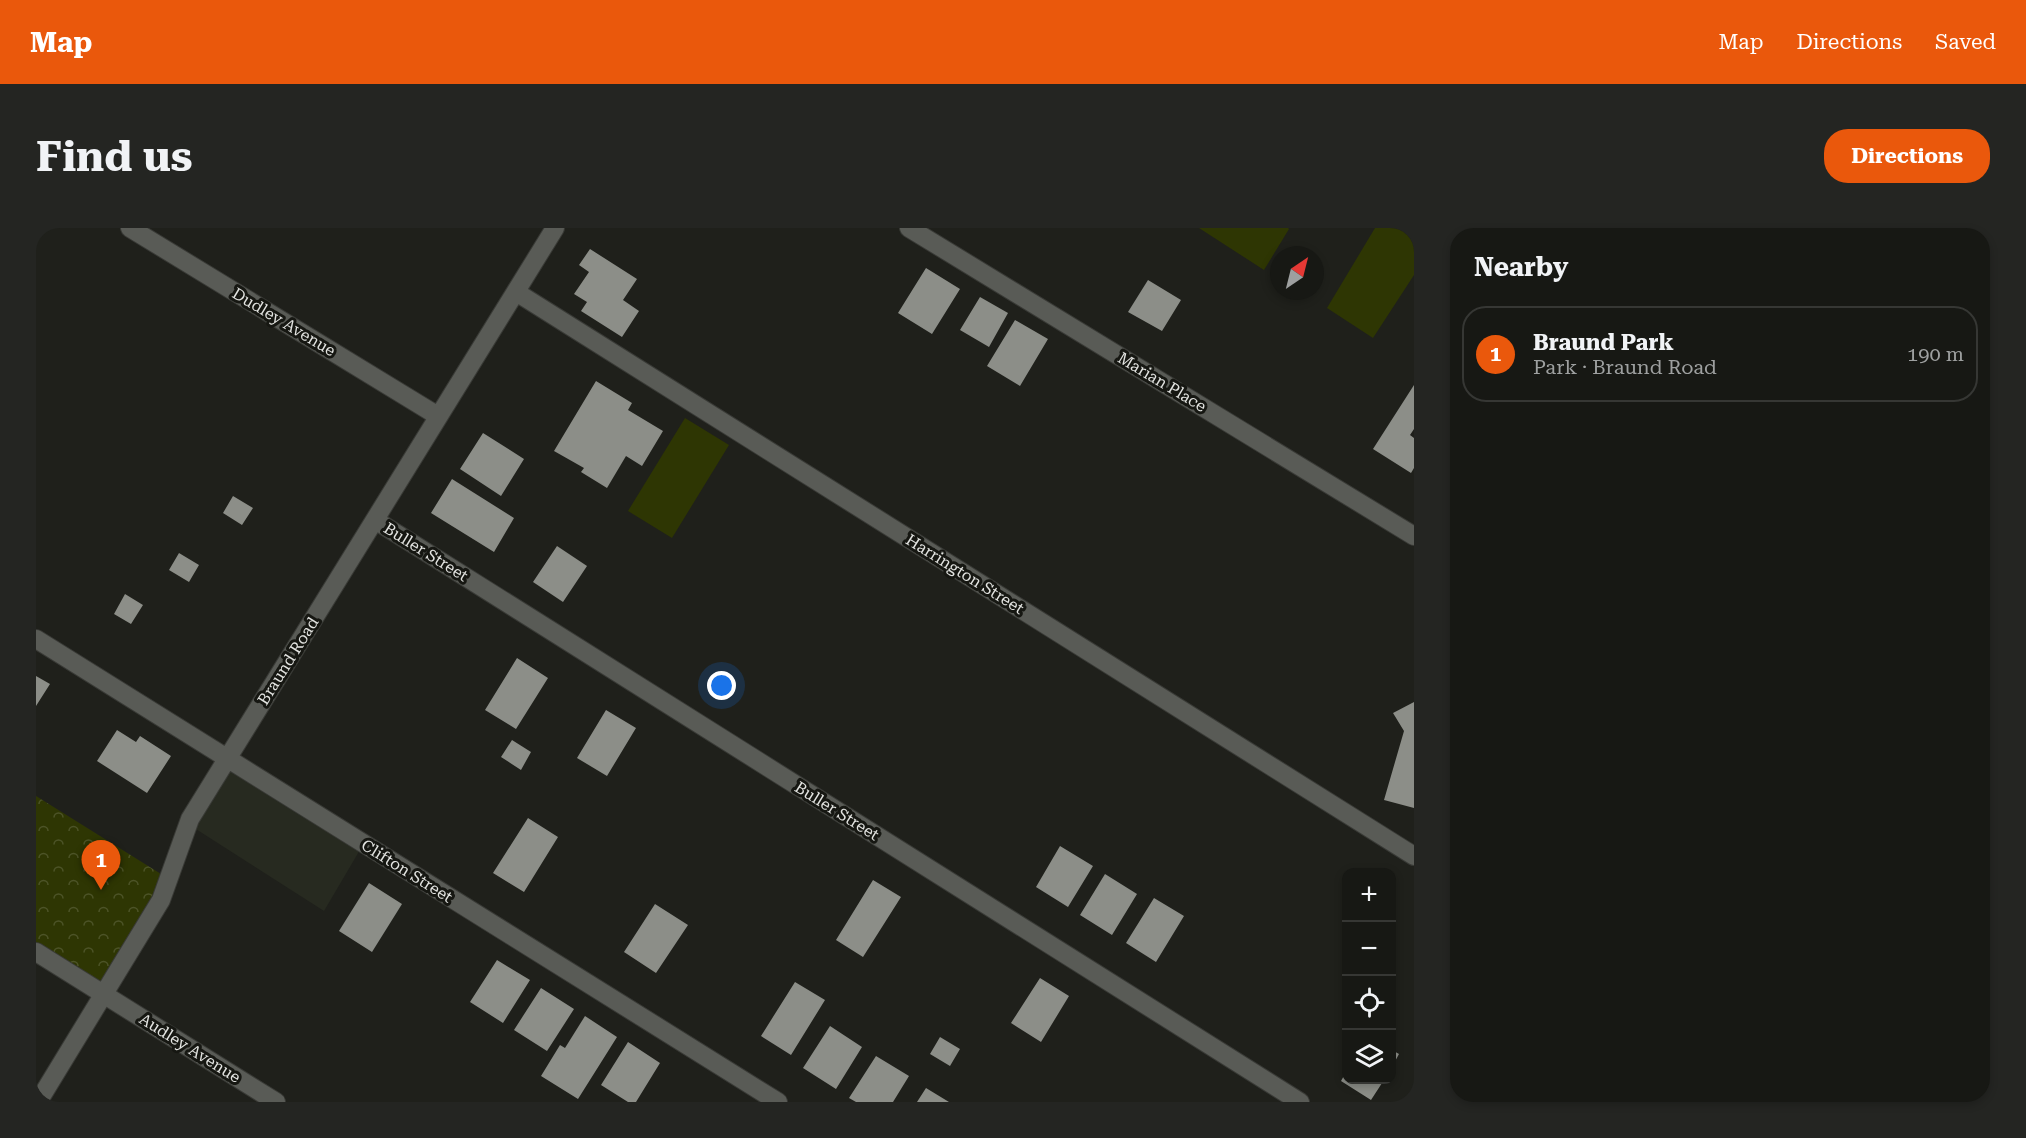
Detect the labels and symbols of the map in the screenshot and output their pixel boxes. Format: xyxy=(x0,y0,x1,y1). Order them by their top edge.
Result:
north arrow xyxy=(1270,246,1324,300)
street label: Dudley Avenue xyxy=(229,284,339,360)
street label: Marian Place xyxy=(1114,348,1210,416)
street label: Buller Street xyxy=(380,519,472,585)
street label: Harrington Street xyxy=(902,530,1028,618)
street label: Braund Road xyxy=(254,614,322,708)
your location xyxy=(707,671,736,700)
street label: Buller Street xyxy=(791,778,883,844)
street label: Clifton Street xyxy=(358,835,456,907)
pin: 1 xyxy=(82,840,120,890)
street label: Audley Avenue xyxy=(136,1009,244,1087)

